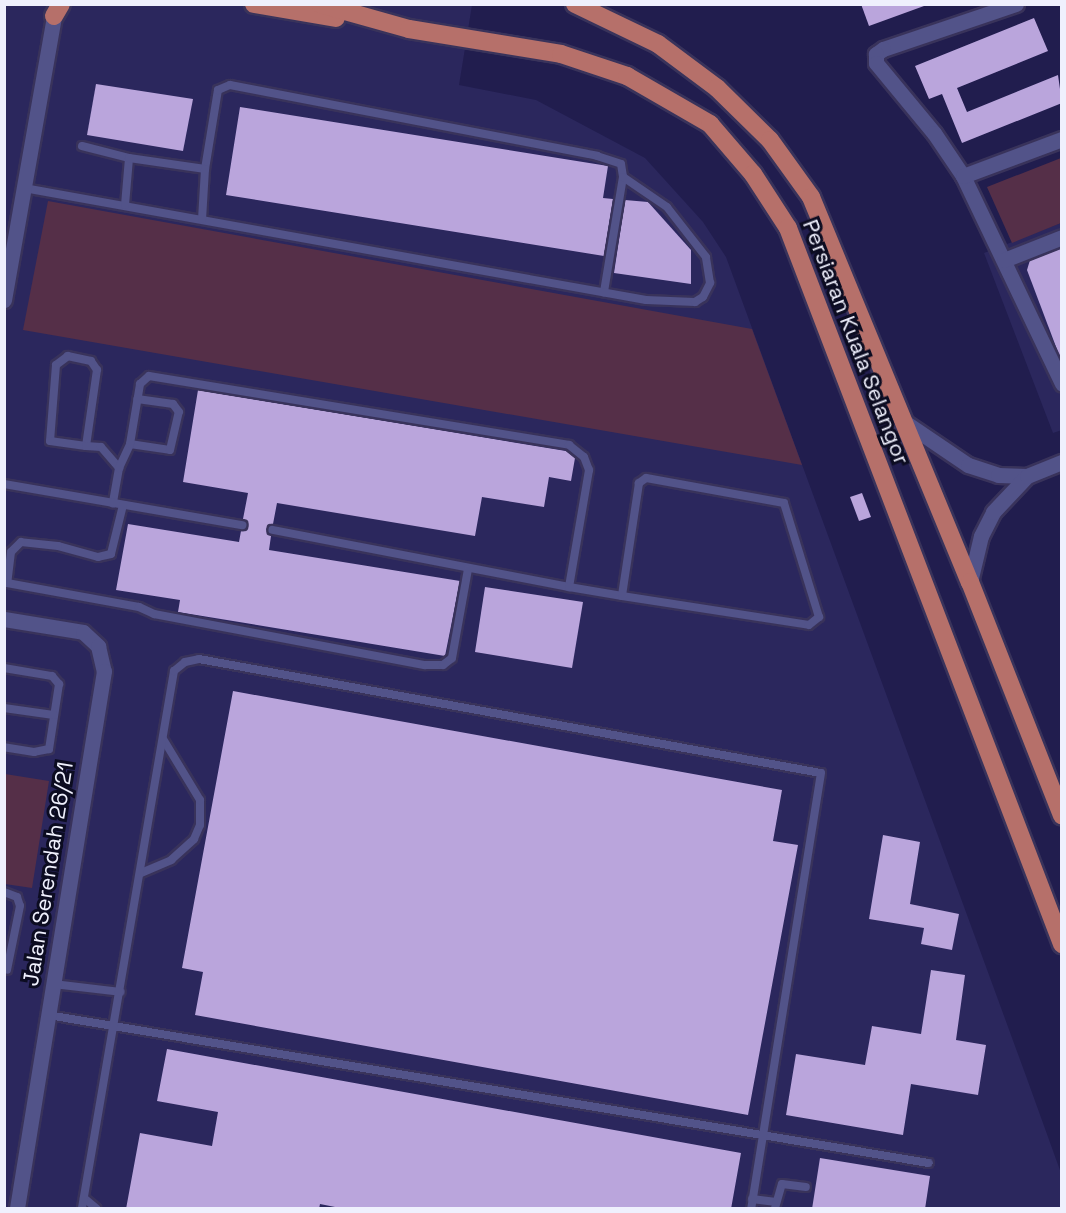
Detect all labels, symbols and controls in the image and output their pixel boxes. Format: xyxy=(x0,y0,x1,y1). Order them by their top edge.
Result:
street label: Persiaran Kuala Selangor xyxy=(797,216,915,468)
street label: Jalan Serendah 26/21 xyxy=(17,760,79,988)

